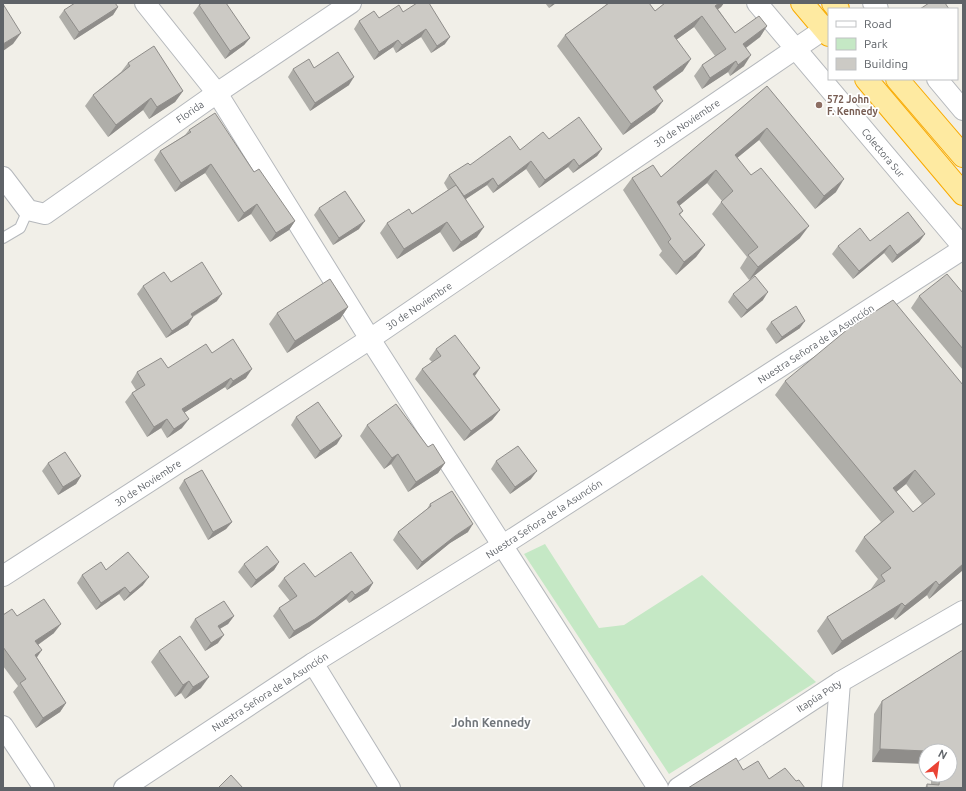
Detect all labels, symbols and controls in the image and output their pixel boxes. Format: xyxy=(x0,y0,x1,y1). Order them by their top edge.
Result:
legend xyxy=(828,8,958,80)
text: Road xyxy=(864,17,892,30)
text: Park xyxy=(864,37,888,50)
text: Building xyxy=(864,57,908,70)
place label: 572 John F. Kennedy xyxy=(827,94,878,117)
street label: 30 de Noviembre xyxy=(652,97,722,149)
street label: Florida xyxy=(174,99,206,125)
marker: 572 John F. Kennedy xyxy=(814,100,824,110)
street label: Colectora Sur xyxy=(859,126,907,180)
street label: 30 de Noviembre xyxy=(384,280,454,332)
street label: Nuestra Señora de la Asunción xyxy=(756,302,876,386)
street label: 30 de Noviembre xyxy=(113,457,183,509)
street label: Nuestra Señora de la Asunción xyxy=(484,477,604,561)
street label: Nuestra Señora de la Asunción xyxy=(210,650,330,734)
street label: Itapúa Poty xyxy=(795,677,844,715)
district label: John Kennedy xyxy=(451,716,531,729)
north arrow xyxy=(918,743,958,783)
text: N xyxy=(936,747,949,761)

